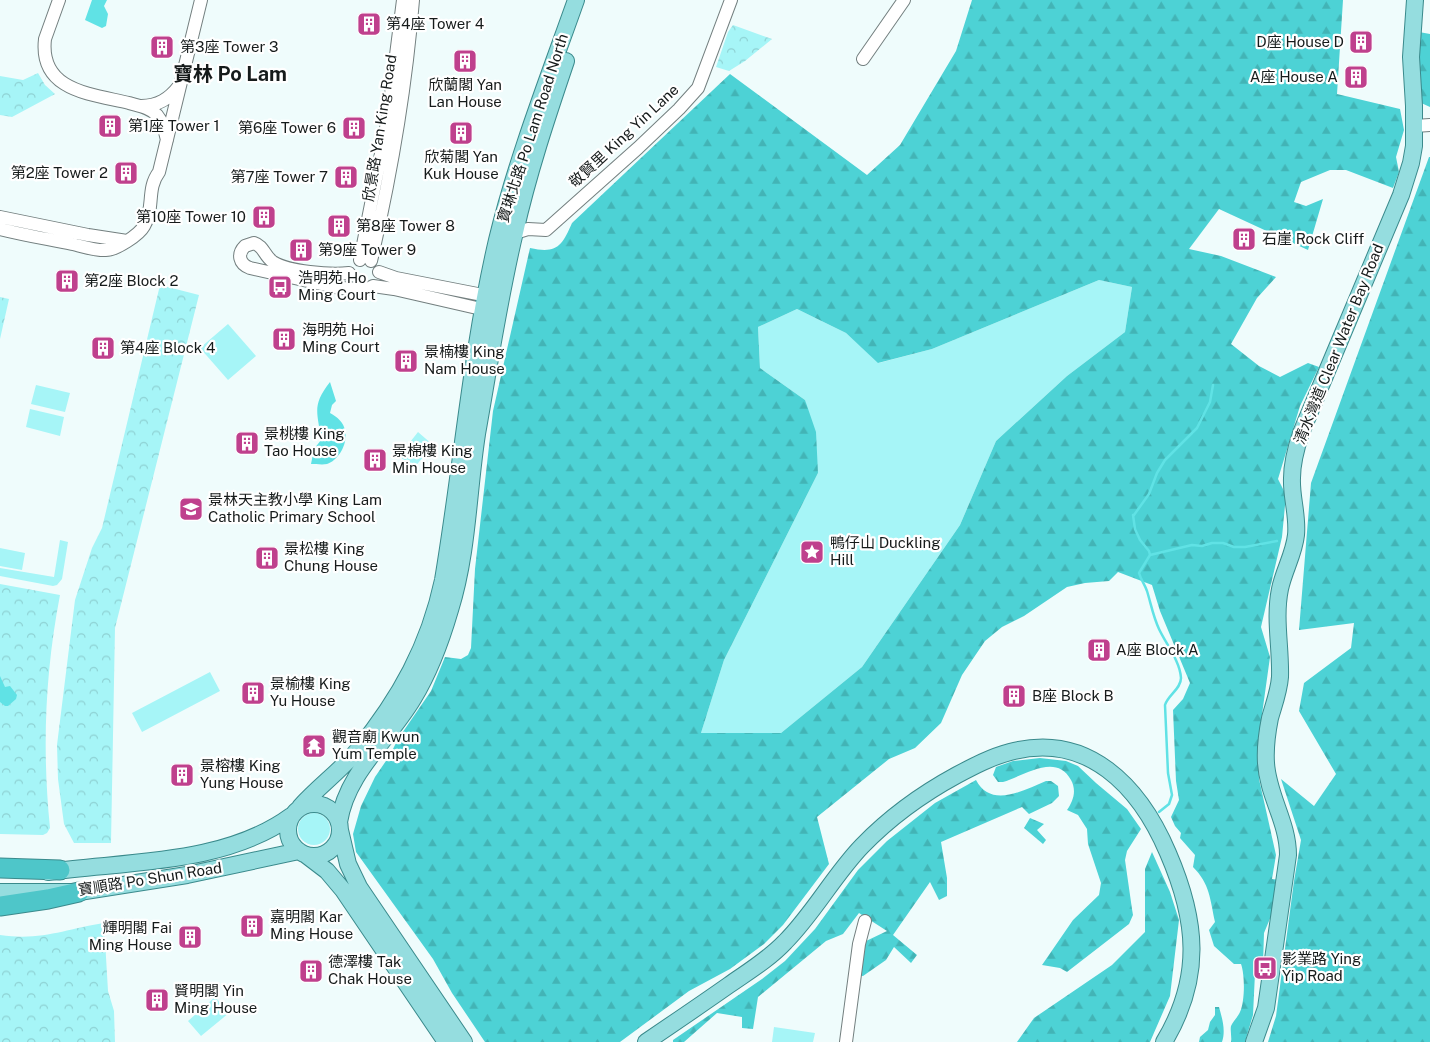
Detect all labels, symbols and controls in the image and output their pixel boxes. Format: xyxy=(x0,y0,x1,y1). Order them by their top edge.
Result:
building icon: 第4座 Tower 4 xyxy=(356,11,382,37)
place label: 第4座 Tower 4 xyxy=(386,15,484,32)
building icon: D座 House D xyxy=(1348,29,1374,55)
street label: 寶琳北路 Po Lam Road North xyxy=(494,31,571,224)
place label: D座 House D xyxy=(1256,33,1344,50)
building icon: 第3座 Tower 3 xyxy=(149,34,175,60)
place label: 第3座 Tower 3 xyxy=(180,38,278,55)
building icon: 欣蘭閣 Yan Lan House xyxy=(452,48,478,74)
street label: 欣景路 Yan King Road xyxy=(359,53,400,203)
district label: 寶林 Po Lam xyxy=(173,62,287,86)
building icon: A座 House A xyxy=(1343,64,1369,90)
place label: A座 House A xyxy=(1250,68,1338,85)
place label: 欣蘭閣 Yan Lan House xyxy=(428,76,502,110)
street label: 敬賢里 King Yin Lane xyxy=(566,81,682,191)
building icon: 第1座 Tower 1 xyxy=(97,113,123,139)
building icon: 第6座 Tower 6 xyxy=(341,115,367,141)
place label: 第1座 Tower 1 xyxy=(128,117,220,134)
place label: 第6座 Tower 6 xyxy=(238,119,336,136)
building icon: 欣菊閣 Yan Kuk House xyxy=(448,120,474,146)
place label: 欣菊閣 Yan Kuk House xyxy=(423,148,499,182)
building icon: 第2座 Tower 2 xyxy=(113,160,139,186)
place label: 第2座 Tower 2 xyxy=(11,164,108,181)
building icon: 第7座 Tower 7 xyxy=(333,164,359,190)
place label: 第7座 Tower 7 xyxy=(231,168,328,185)
building icon: 第10座 Tower 10 xyxy=(251,204,277,230)
place label: 第10座 Tower 10 xyxy=(136,208,246,225)
building icon: 第8座 Tower 8 xyxy=(326,213,352,239)
place label: 第8座 Tower 8 xyxy=(356,217,455,234)
building icon: 石崖 Rock Cliff xyxy=(1231,226,1257,252)
place label: 石崖 Rock Cliff xyxy=(1262,230,1364,247)
building icon: 第9座 Tower 9 xyxy=(288,237,314,263)
place label: 第9座 Tower 9 xyxy=(318,241,416,258)
street label: 清水灣道 Clear Water Bay Road xyxy=(1290,241,1387,446)
building icon: 第2座 Block 2 xyxy=(54,268,80,294)
place label: 浩明苑 Ho Ming Court xyxy=(298,269,376,303)
place label: 第2座 Block 2 xyxy=(84,272,178,289)
bus stop icon: 浩明苑 Ho Ming Court xyxy=(267,274,293,300)
place label: 海明苑 Hoi Ming Court xyxy=(302,321,380,355)
building icon: 海明苑 Hoi Ming Court xyxy=(271,326,297,352)
building icon: 第4座 Block 4 xyxy=(90,335,116,361)
place label: 第4座 Block 4 xyxy=(120,339,215,356)
place label: 景楠樓 King Nam House xyxy=(424,343,505,377)
building icon: 景楠樓 King Nam House xyxy=(393,348,419,374)
place label: 景桃樓 King Tao House xyxy=(264,425,345,459)
building icon: 景桃樓 King Tao House xyxy=(234,430,260,456)
place label: 景棉樓 King Min House xyxy=(392,442,473,476)
building icon: 景棉樓 King Min House xyxy=(362,447,388,473)
place label: 景林天主教小學 King Lam Catholic Primary School xyxy=(208,491,382,525)
school or university icon: 景林天主教小學 King Lam Catholic Primary School xyxy=(178,496,204,522)
place label: 鴨仔山 Duckling Hill xyxy=(830,534,941,568)
place icon: 鴨仔山 Duckling Hill xyxy=(799,539,825,565)
place label: 景松樓 King Chung House xyxy=(284,540,378,574)
building icon: 景松樓 King Chung House xyxy=(254,545,280,571)
building icon: A座 Block A xyxy=(1086,637,1112,663)
place label: A座 Block A xyxy=(1116,641,1199,658)
place label: 景榆樓 King Yu House xyxy=(270,675,351,709)
building icon: 景榆樓 King Yu House xyxy=(240,680,266,706)
building icon: B座 Block B xyxy=(1001,683,1027,709)
place label: B座 Block B xyxy=(1032,687,1114,704)
place label: 觀音廟 Kwun Yum Temple xyxy=(332,728,419,762)
temple icon: 觀音廟 Kwun Yum Temple xyxy=(301,733,327,759)
place label: 景榕樓 King Yung House xyxy=(200,757,284,791)
building icon: 景榕樓 King Yung House xyxy=(169,762,195,788)
street label: 寶順路 Po Shun Road xyxy=(77,859,223,898)
place label: 嘉明閣 Kar Ming House xyxy=(270,908,353,942)
building icon: 嘉明閣 Kar Ming House xyxy=(239,913,265,939)
place label: 輝明閣 Fai Ming House xyxy=(89,919,172,953)
building icon: 輝明閣 Fai Ming House xyxy=(177,924,203,950)
place label: 影業路 Ying Yip Road xyxy=(1282,950,1361,984)
place label: 德澤樓 Tak Chak House xyxy=(328,953,412,987)
bus stop icon: 影業路 Ying Yip Road xyxy=(1252,955,1278,981)
building icon: 德澤樓 Tak Chak House xyxy=(298,958,324,984)
place label: 賢明閣 Yin Ming House xyxy=(174,982,257,1016)
building icon: 賢明閣 Yin Ming House xyxy=(144,987,170,1013)

